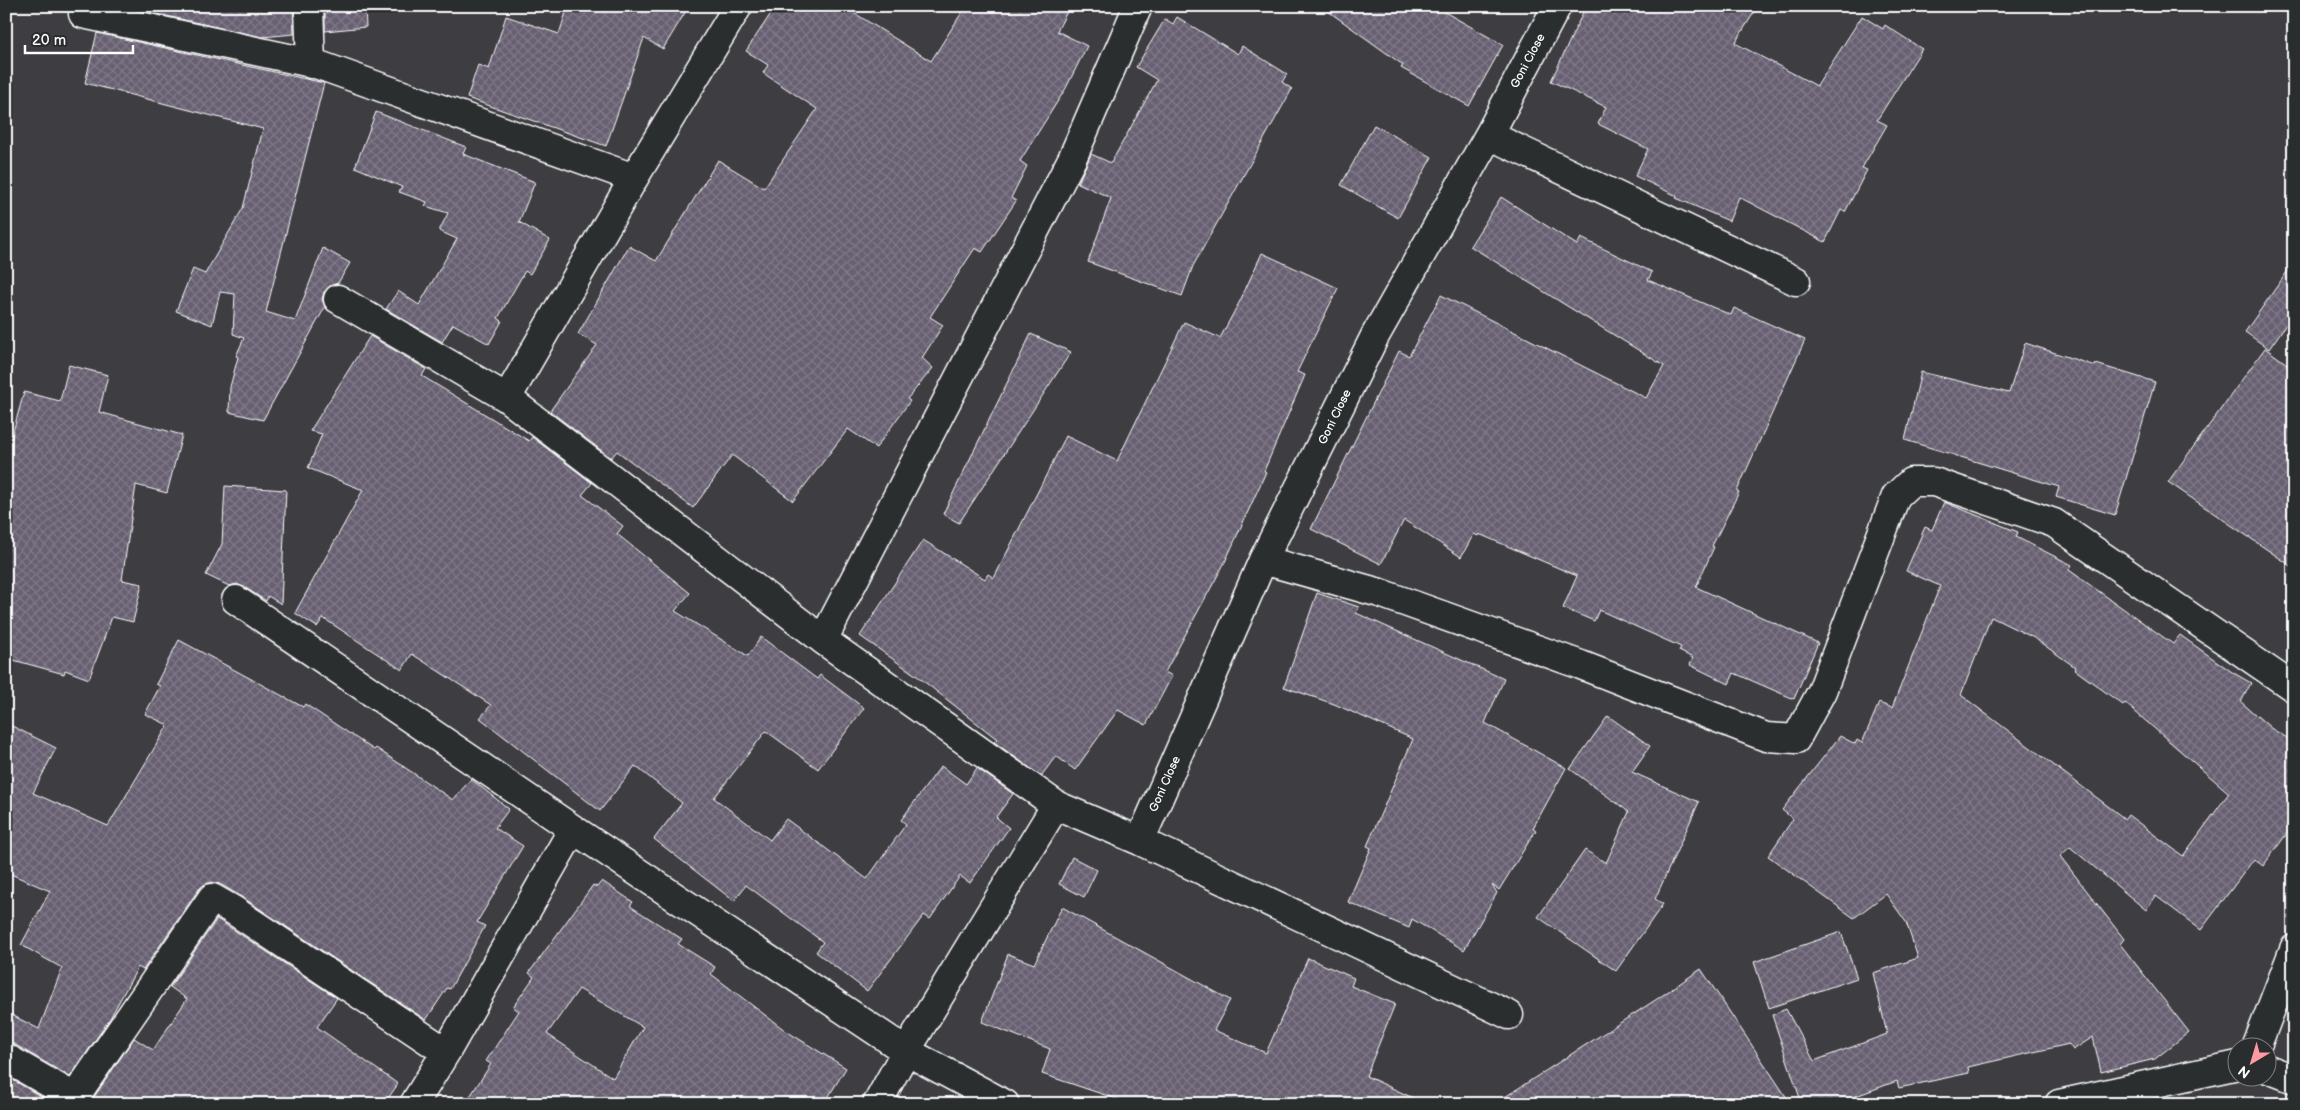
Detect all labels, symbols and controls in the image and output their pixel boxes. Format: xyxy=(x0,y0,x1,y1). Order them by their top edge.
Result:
scale bar xyxy=(25,22,132,54)
text: 20 m xyxy=(32,31,66,50)
street label: Goni Close xyxy=(1507,31,1549,91)
street label: Goni Close xyxy=(1315,387,1355,447)
street label: Goni Close xyxy=(1146,754,1184,814)
north arrow xyxy=(2228,1038,2278,1088)
text: N xyxy=(2235,1062,2254,1082)

